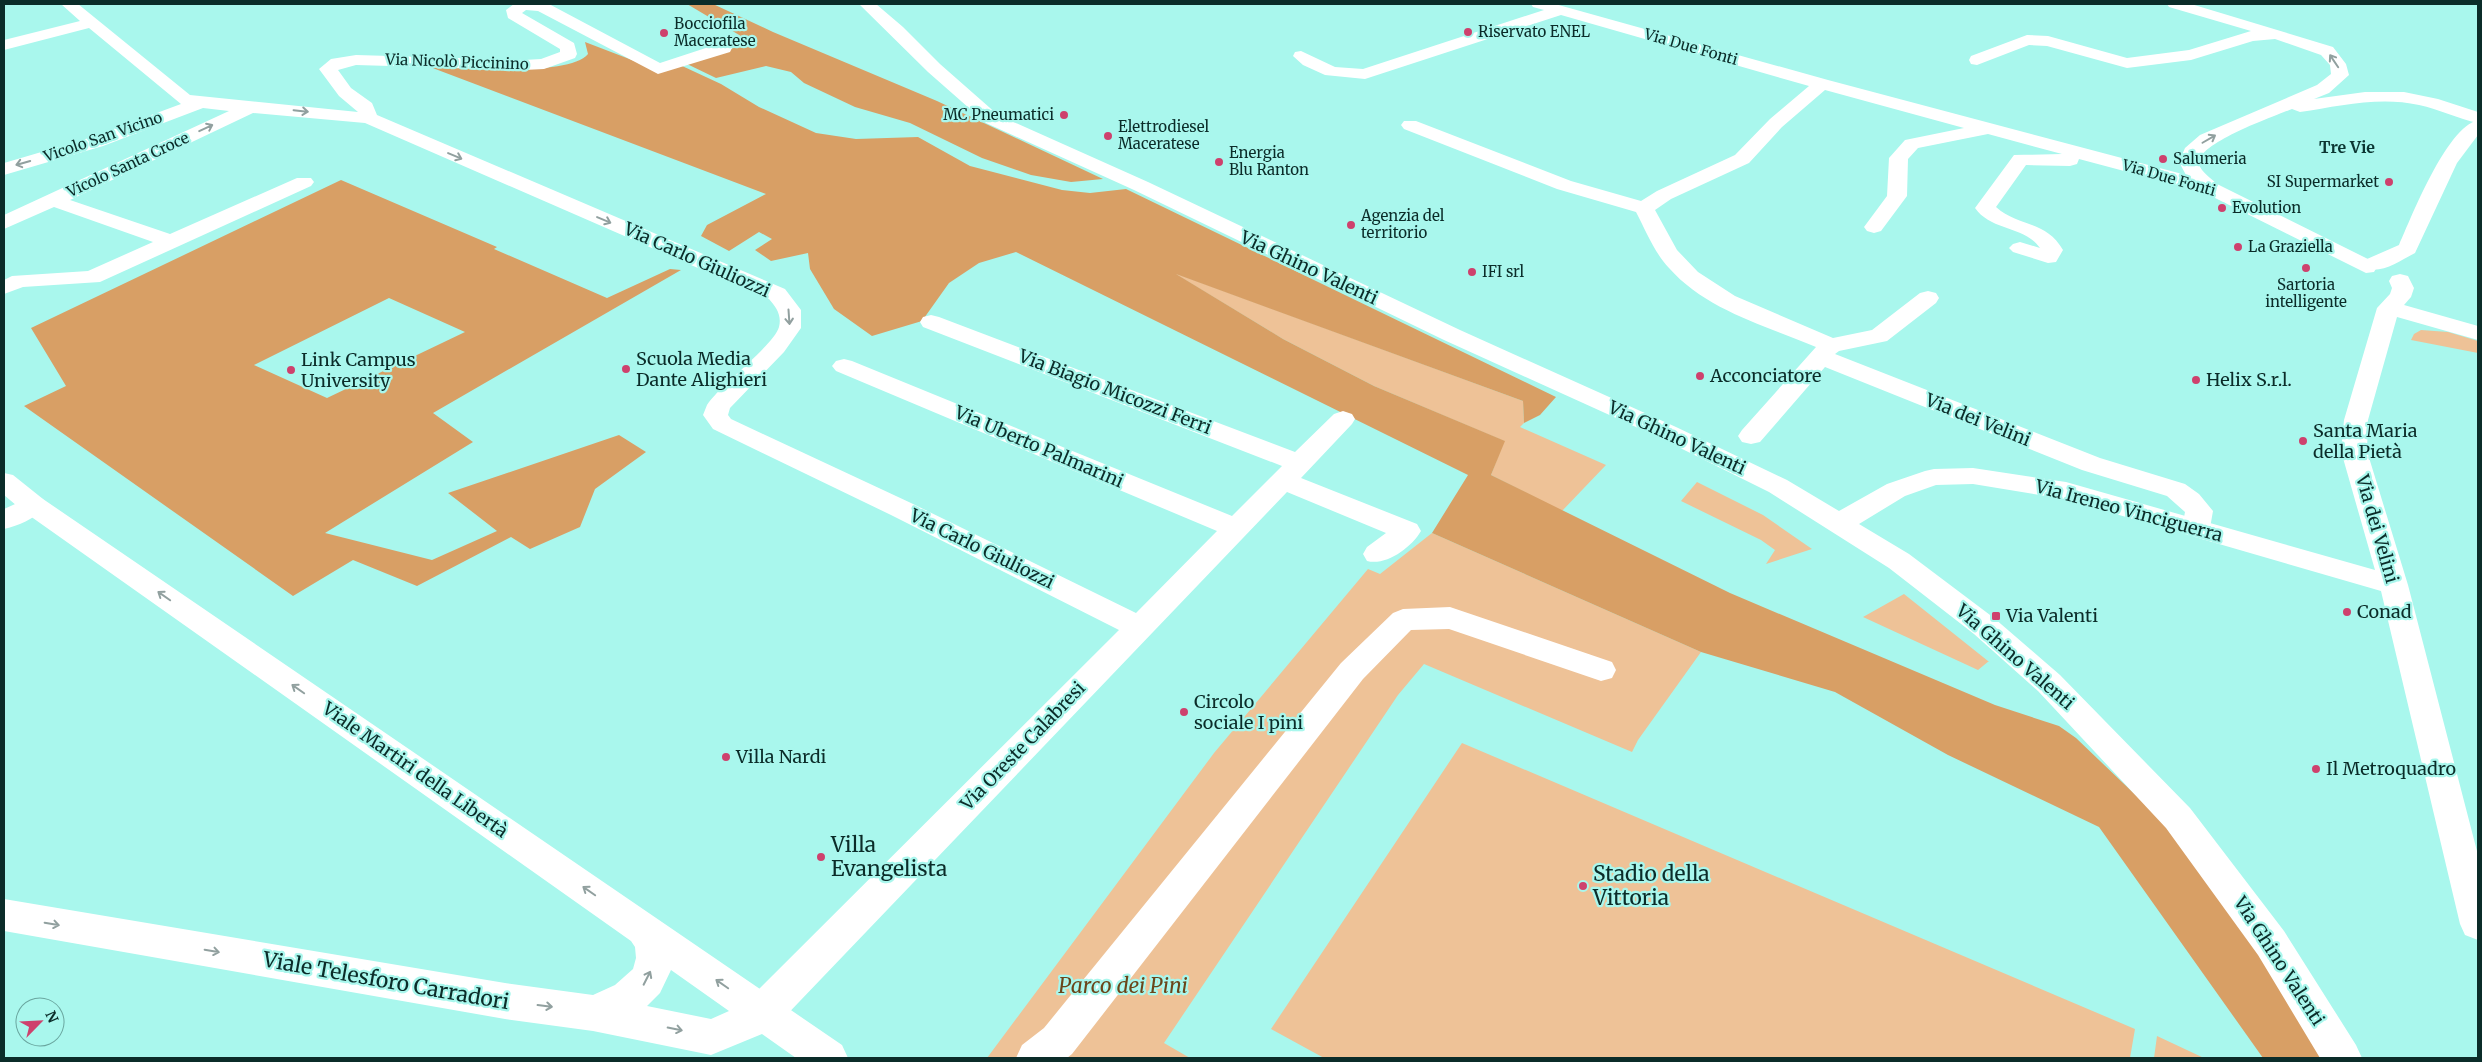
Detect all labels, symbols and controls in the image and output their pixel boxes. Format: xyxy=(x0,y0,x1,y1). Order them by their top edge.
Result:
place label: Bocciofila Maceratese xyxy=(674,14,756,50)
place label: Riservato ENEL xyxy=(1478,22,1591,41)
street label: Via Due Fonti xyxy=(1641,24,1740,69)
marker: Riservato ENEL xyxy=(1462,26,1474,38)
marker: Bocciofila Maceratese xyxy=(658,27,670,39)
street label: Via Nicolò Piccinino xyxy=(384,49,529,74)
one-way arrow xyxy=(2329,54,2339,68)
place label: MC Pneumatici xyxy=(943,105,1054,124)
one-way arrow xyxy=(292,106,308,116)
street label: Vicolo San Vicino xyxy=(40,107,165,166)
marker: MC Pneumatici xyxy=(1058,109,1070,121)
place label: Elettrodiesel Maceratese xyxy=(1118,117,1210,153)
one-way arrow xyxy=(198,123,213,132)
street label: Vicolo Santa Croce xyxy=(63,128,192,202)
marker: Elettrodiesel Maceratese xyxy=(1102,130,1114,142)
one-way arrow xyxy=(2202,134,2216,144)
district label: Tre Vie xyxy=(2319,137,2375,157)
place label: Energia Blu Ranton xyxy=(1229,143,1309,179)
place label: Salumeria xyxy=(2173,149,2247,168)
one-way arrow xyxy=(447,151,462,161)
marker: Salumeria xyxy=(2157,153,2169,165)
street label: Via Due Fonti xyxy=(2119,155,2218,200)
marker: Energia Blu Ranton xyxy=(1213,156,1225,168)
one-way arrow xyxy=(16,159,32,169)
place label: SI Supermarket xyxy=(2267,172,2379,191)
marker: SI Supermarket xyxy=(2383,176,2395,188)
place label: Evolution xyxy=(2232,198,2301,217)
marker: Evolution xyxy=(2216,202,2228,214)
place label: Agenzia del territorio xyxy=(1360,206,1445,242)
one-way arrow xyxy=(596,215,611,225)
street label: Via Carlo Giuliozzi xyxy=(619,217,774,302)
marker: Agenzia del territorio xyxy=(1345,219,1357,231)
street label: Via Ghino Valenti xyxy=(1236,225,1382,310)
place label: La Graziella xyxy=(2248,237,2333,256)
marker: La Graziella xyxy=(2232,241,2244,253)
place label: IFI srl xyxy=(1482,262,1525,281)
marker: Sartoria intelligente xyxy=(2300,262,2312,274)
marker: IFI srl xyxy=(1466,266,1478,278)
place label: Sartoria intelligente xyxy=(2265,275,2347,311)
one-way arrow xyxy=(785,308,794,324)
street label: Via Biagio Micozzi Ferri xyxy=(1014,344,1215,439)
place label: Scuola Media Dante Alighieri xyxy=(636,347,767,391)
place label: Link Campus University xyxy=(301,348,416,392)
marker: Scuola Media Dante Alighieri xyxy=(620,363,632,375)
marker: Link Campus University xyxy=(285,364,297,376)
place label: Acconciatore xyxy=(1709,364,1821,387)
place label: Helix S.r.l. xyxy=(2206,368,2292,391)
marker: Acconciatore xyxy=(1694,370,1706,382)
marker: Helix S.r.l. xyxy=(2190,374,2202,386)
street label: Via dei Velini xyxy=(1921,388,2034,451)
street label: Via Ghino Valenti xyxy=(1604,395,1750,480)
street label: Via Uberto Palmarini xyxy=(950,400,1127,493)
place label: Santa Maria della Pietà xyxy=(2313,419,2418,463)
marker: Santa Maria della Pietà xyxy=(2297,435,2309,447)
street label: Via dei Velini xyxy=(2351,471,2404,586)
street label: Via Ireneo Vinciguerra xyxy=(2032,474,2226,547)
street label: Via Carlo Giuliozzi xyxy=(905,503,1058,594)
one-way arrow xyxy=(158,591,172,601)
street label: Via Ghino Valenti xyxy=(1951,598,2079,714)
place label: Conad xyxy=(2357,600,2412,623)
place label: Via Valenti xyxy=(2005,604,2098,627)
marker: Conad xyxy=(2341,606,2353,618)
marker: Via Valenti xyxy=(1990,610,2002,622)
street label: Via Oreste Calabresi xyxy=(955,676,1090,816)
one-way arrow xyxy=(291,684,305,694)
place label: Circolo sociale I pini xyxy=(1194,690,1303,734)
street label: Viale Martiri della Libertà xyxy=(317,696,513,843)
marker: Circolo sociale I pini xyxy=(1178,706,1190,718)
place label: Villa Nardi xyxy=(735,745,827,768)
marker: Villa Nardi xyxy=(720,751,732,763)
place label: Il Metroquadro xyxy=(2326,757,2456,780)
marker: Il Metroquadro xyxy=(2310,763,2322,775)
place label: Villa Evangelista xyxy=(830,831,947,882)
marker: Villa Evangelista xyxy=(815,851,827,863)
place label: Stadio della Vittoria xyxy=(1592,860,1710,911)
marker: Stadio della Vittoria xyxy=(1577,880,1589,892)
one-way arrow xyxy=(582,886,596,896)
street label: Via Ghino Valenti xyxy=(2229,891,2330,1030)
one-way arrow xyxy=(43,919,59,929)
street label: Viale Telesforo Carradori xyxy=(260,945,511,1015)
one-way arrow xyxy=(204,947,220,957)
one-way arrow xyxy=(642,971,652,986)
park label: Parco dei Pini xyxy=(1058,972,1188,999)
one-way arrow xyxy=(716,979,730,989)
north arrow xyxy=(15,997,65,1047)
one-way arrow xyxy=(537,1001,553,1011)
text: N xyxy=(41,1008,62,1025)
one-way arrow xyxy=(667,1025,683,1035)

